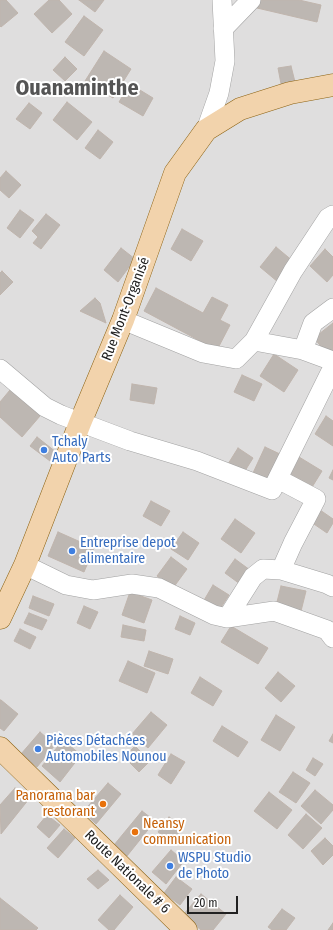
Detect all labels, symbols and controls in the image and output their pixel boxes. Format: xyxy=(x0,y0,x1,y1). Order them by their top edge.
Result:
district label: Ouanaminthe xyxy=(15,76,139,102)
street label: Rue Mont-Organisé xyxy=(99,255,153,363)
place label: Tchaly Auto Parts xyxy=(52,434,111,466)
marker: Tchaly Auto Parts xyxy=(39,445,49,455)
place label: Entreprise depot alimentaire xyxy=(80,535,176,568)
marker: Entreprise depot alimentaire xyxy=(67,546,77,556)
place label: Pièces Détachées Automobiles Nounou xyxy=(46,733,167,766)
marker: Pièces Détachées Automobiles Nounou xyxy=(33,744,43,754)
place label: Panorama bar restorant xyxy=(16,788,95,820)
marker: Panorama bar restorant xyxy=(98,799,108,809)
place label: Neansy communication xyxy=(143,816,231,848)
street label: Route Nationale # 6 xyxy=(81,827,173,917)
marker: Neansy communication xyxy=(130,827,140,837)
place label: WSPU Studio de Photo xyxy=(178,850,251,882)
marker: WSPU Studio de Photo xyxy=(165,861,175,871)
scale bar xyxy=(189,888,240,914)
text: 20 m xyxy=(194,896,218,910)

